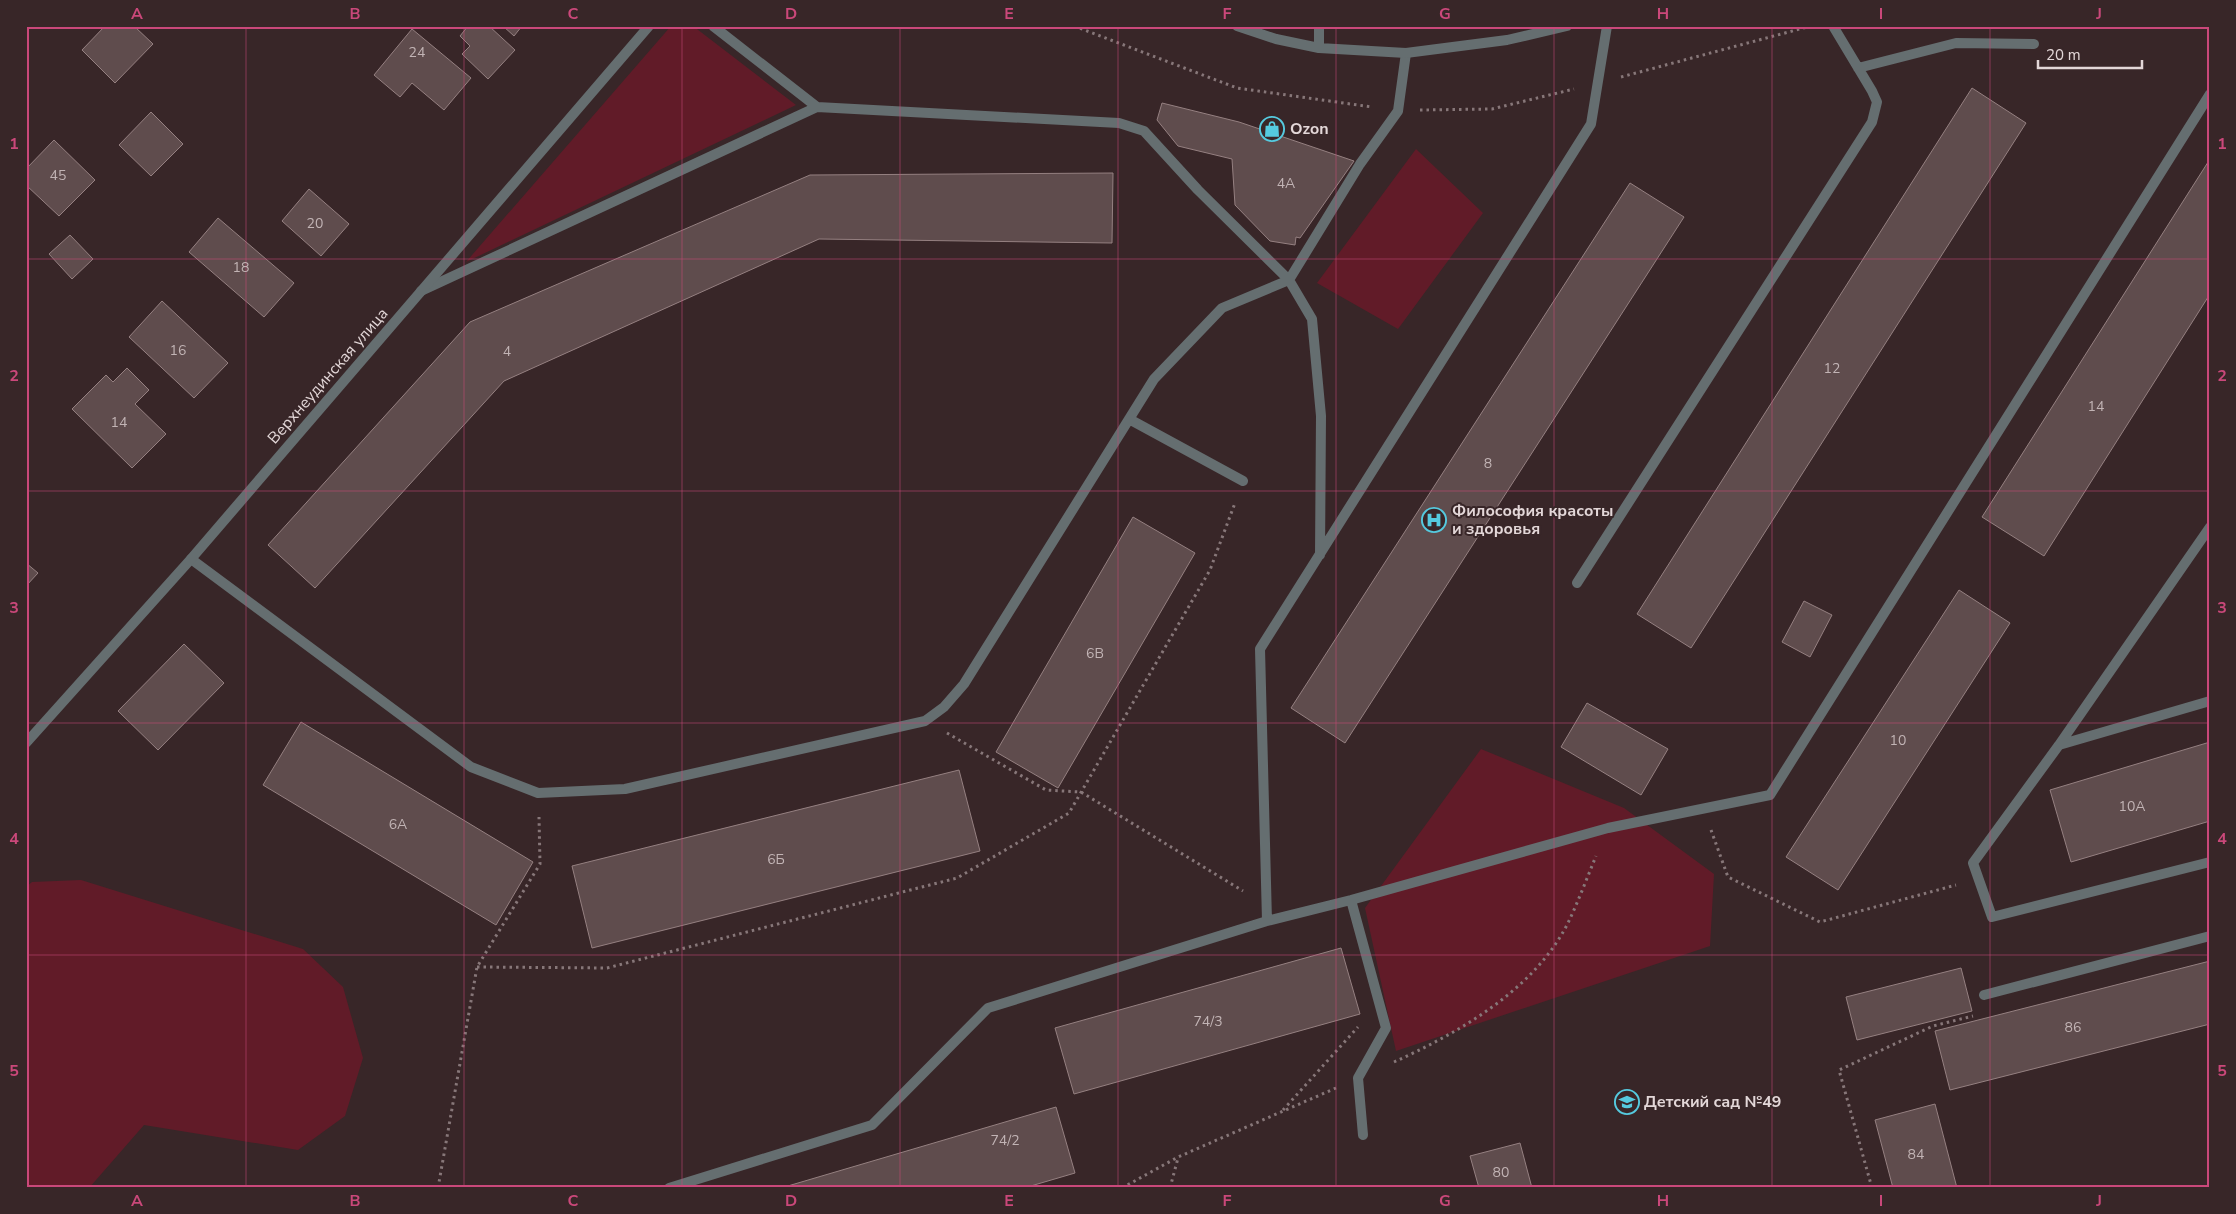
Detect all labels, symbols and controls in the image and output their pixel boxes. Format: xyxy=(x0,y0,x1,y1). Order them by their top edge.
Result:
text: A xyxy=(131,3,143,25)
text: B xyxy=(349,3,361,25)
text: C xyxy=(568,3,579,25)
text: D xyxy=(785,3,797,25)
text: E xyxy=(1004,3,1014,25)
text: F xyxy=(1223,3,1232,25)
text: G xyxy=(1439,3,1451,25)
text: H xyxy=(1657,3,1669,25)
text: I xyxy=(1879,3,1883,25)
text: J xyxy=(2095,3,2102,25)
scale bar xyxy=(2038,38,2142,70)
house number: 24 xyxy=(409,43,425,62)
text: 20 m xyxy=(2046,45,2081,65)
shop icon: Ozon xyxy=(1259,116,1285,142)
place label: Ozon xyxy=(1290,118,1329,140)
text: 1 xyxy=(9,133,19,155)
text: 1 xyxy=(2217,133,2227,155)
house number: 45 xyxy=(50,166,66,185)
house number: 4А xyxy=(1277,174,1295,193)
house number: 20 xyxy=(307,214,323,233)
house number: 18 xyxy=(233,258,249,277)
street label: Верхнеудинская улица xyxy=(263,303,393,449)
house number: 16 xyxy=(170,341,186,360)
house number: 4 xyxy=(503,342,511,361)
house number: 12 xyxy=(1824,359,1840,378)
text: 2 xyxy=(9,365,19,387)
text: 2 xyxy=(2217,365,2227,387)
house number: 14 xyxy=(2088,397,2104,416)
house number: 14 xyxy=(111,413,127,432)
house number: 8 xyxy=(1484,454,1492,473)
place label: Философия красоты и здоровья xyxy=(1452,500,1613,540)
hospital icon: Философия красоты и здоровья xyxy=(1421,507,1447,533)
text: 3 xyxy=(9,597,19,619)
text: 3 xyxy=(2217,597,2227,619)
house number: 6В xyxy=(1086,644,1104,663)
house number: 10 xyxy=(1890,731,1906,750)
house number: 10А xyxy=(2118,797,2146,816)
house number: 6А xyxy=(389,815,407,834)
text: 4 xyxy=(9,828,19,850)
text: 4 xyxy=(2217,828,2227,850)
house number: 6Б xyxy=(767,850,785,869)
house number: 74/3 xyxy=(1193,1012,1223,1031)
house number: 86 xyxy=(2065,1018,2081,1037)
text: 5 xyxy=(9,1060,19,1082)
text: 5 xyxy=(2217,1060,2227,1082)
school or university icon: Детский сад №49 xyxy=(1614,1089,1640,1115)
place label: Детский сад №49 xyxy=(1644,1091,1781,1113)
house number: 74/2 xyxy=(990,1131,1020,1150)
house number: 84 xyxy=(1908,1145,1924,1164)
house number: 80 xyxy=(1493,1163,1509,1182)
text: A xyxy=(131,1190,143,1212)
text: B xyxy=(349,1190,361,1212)
text: C xyxy=(568,1190,579,1212)
text: D xyxy=(785,1190,797,1212)
text: E xyxy=(1004,1190,1014,1212)
text: F xyxy=(1223,1190,1232,1212)
text: G xyxy=(1439,1190,1451,1212)
text: H xyxy=(1657,1190,1669,1212)
text: I xyxy=(1879,1190,1883,1212)
text: J xyxy=(2095,1190,2102,1212)

